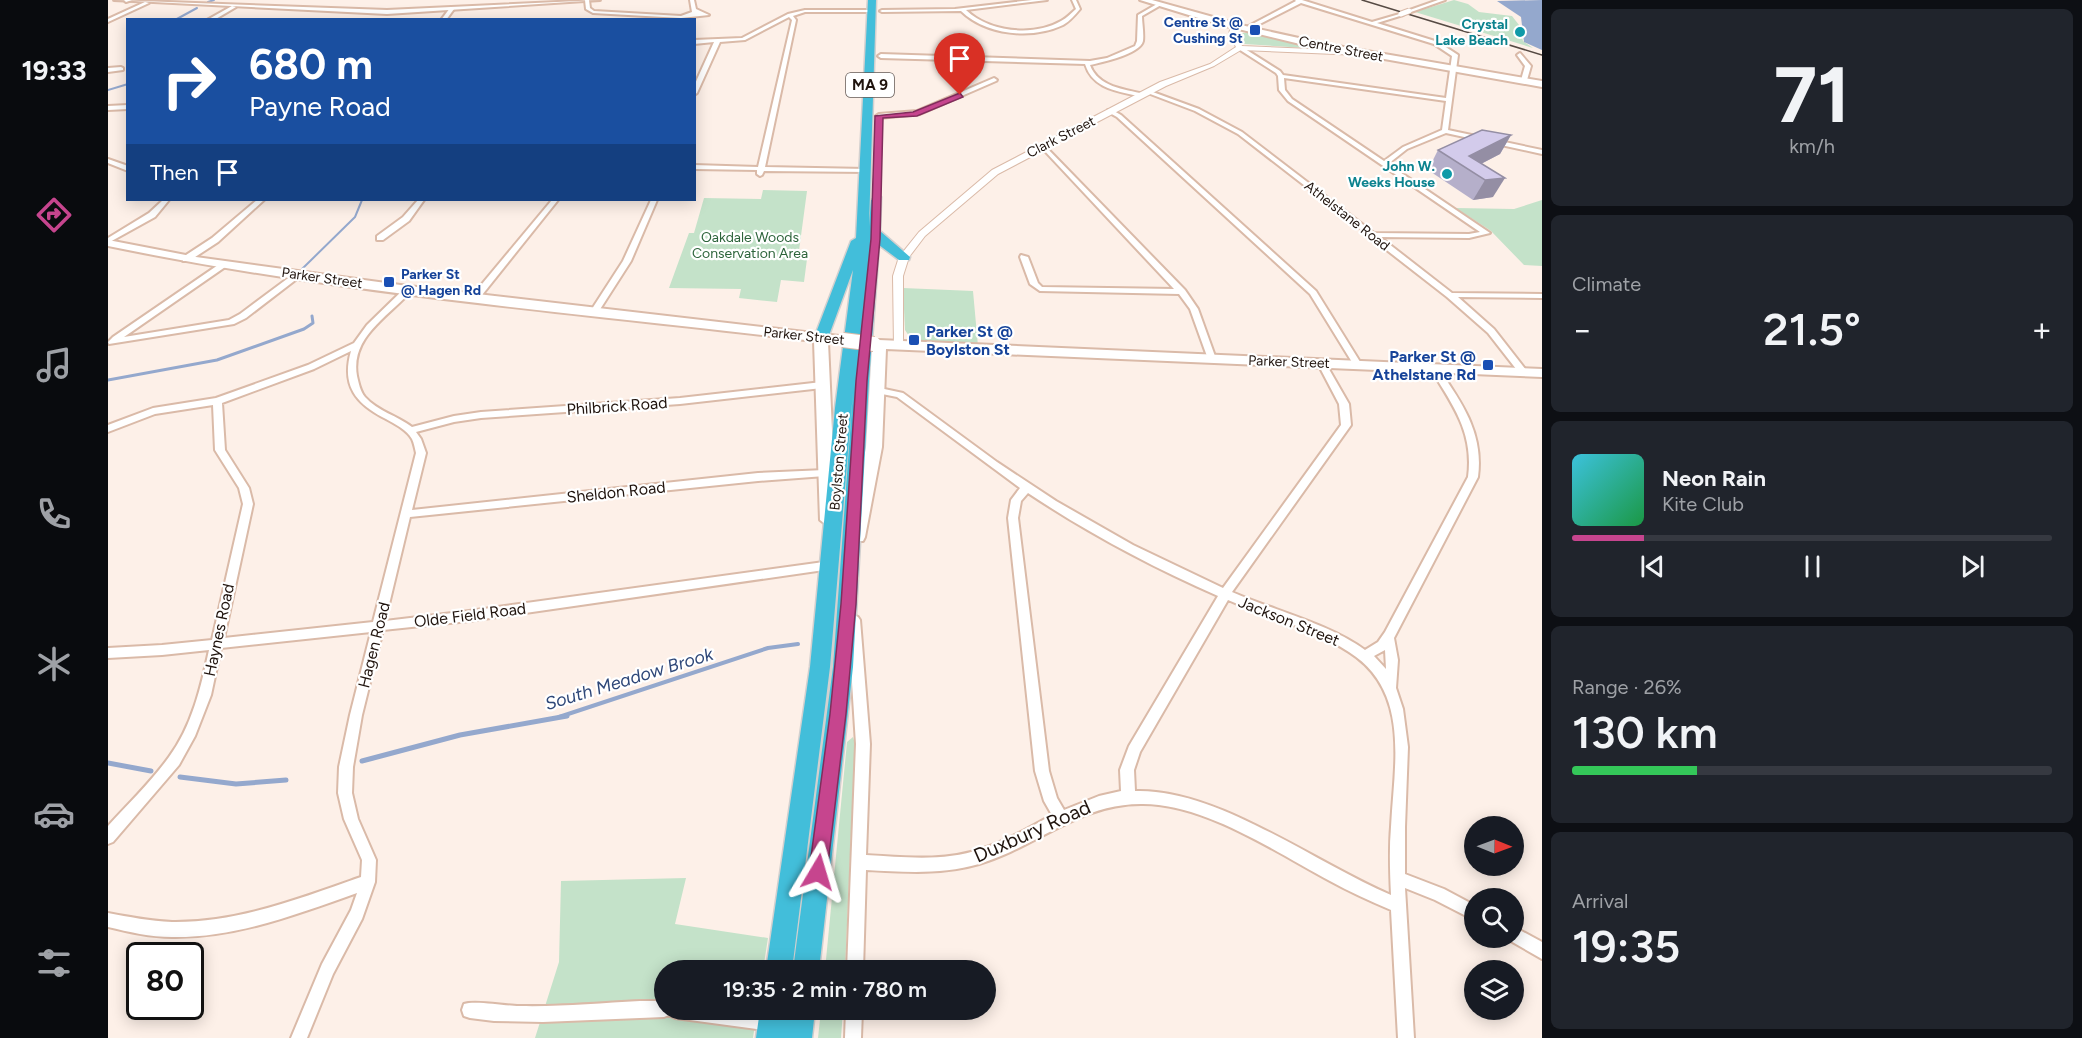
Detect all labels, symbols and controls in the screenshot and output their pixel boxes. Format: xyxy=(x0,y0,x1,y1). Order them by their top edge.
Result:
place label: Centre St @ Cushing St xyxy=(1164,14,1243,47)
place label: Crystal Lake Beach xyxy=(1435,16,1508,49)
marker: Centre St @ Cushing St xyxy=(1248,23,1262,37)
marker: Crystal Lake Beach xyxy=(1513,25,1527,39)
street label: Centre Street xyxy=(1297,32,1385,66)
pin xyxy=(934,33,985,95)
text: 680 m xyxy=(249,39,373,90)
icon: right xyxy=(150,42,228,120)
icon: arrive xyxy=(943,42,976,75)
text: 71 xyxy=(1774,48,1850,142)
text: 19:33 xyxy=(21,54,87,87)
road number: MA 9 xyxy=(846,73,894,97)
text: Payne Road xyxy=(249,90,391,123)
street label: Clark Street xyxy=(1024,113,1098,161)
text: km/h xyxy=(1789,134,1835,158)
icon: arrive xyxy=(211,156,244,189)
place label: John W. Weeks House xyxy=(1348,158,1435,191)
text: Then xyxy=(150,159,199,186)
marker: John W. Weeks House xyxy=(1440,167,1454,181)
street label: Athelstane Road xyxy=(1301,177,1393,255)
icon: directions xyxy=(33,194,75,236)
park label: Oakdale Woods Conservation Area xyxy=(692,229,808,262)
street label: Parker Street xyxy=(280,264,364,292)
place label: Parker St @ Hagen Rd xyxy=(401,266,481,299)
text: Climate xyxy=(1572,272,1641,296)
marker: Parker St @ Hagen Rd xyxy=(382,275,396,289)
text: 21.5° xyxy=(1763,302,1861,356)
text: − xyxy=(1572,310,1593,349)
text: + xyxy=(2031,310,2052,349)
place label: Parker St @ Boylston St xyxy=(926,322,1013,359)
street label: Parker Street xyxy=(763,323,845,349)
marker: Parker St @ Boylston St xyxy=(907,333,921,347)
icon: music xyxy=(33,344,75,386)
place label: Parker St @ Athelstane Rd xyxy=(1372,347,1476,384)
street label: Parker Street xyxy=(1248,352,1330,372)
marker: Parker St @ Athelstane Rd xyxy=(1481,358,1495,372)
street label: Philbrick Road xyxy=(566,393,668,419)
street label: Boylston Street xyxy=(826,413,852,511)
text: Neon Rain xyxy=(1662,465,1766,492)
street label: Sheldon Road xyxy=(566,477,666,507)
text: Kite Club xyxy=(1662,492,1744,516)
icon: phone xyxy=(33,493,75,535)
icon: previous xyxy=(1636,550,1669,583)
icon: pause xyxy=(1796,550,1829,583)
icon: next xyxy=(1956,550,1989,583)
street label: Haynes Road xyxy=(200,582,238,678)
street label: Jackson Street xyxy=(1236,592,1342,650)
street label: Olde Field Road xyxy=(413,599,527,631)
street label: Hagen Road xyxy=(354,600,394,690)
icon: climate xyxy=(33,643,75,685)
water label: South Meadow Brook xyxy=(542,643,717,715)
text: Range · 26% xyxy=(1572,675,1682,699)
text: 130 km xyxy=(1572,705,1718,759)
icon: car xyxy=(33,793,75,835)
street label: Duxbury Road xyxy=(970,795,1094,867)
north arrow xyxy=(1464,816,1524,876)
map controls xyxy=(1464,816,1524,1020)
position arrow xyxy=(786,840,850,904)
button: search xyxy=(1464,888,1524,948)
text: Arrival xyxy=(1572,889,1628,913)
text: 19:35 xyxy=(1572,919,1680,973)
icon: filters xyxy=(33,942,75,984)
speed limit sign: 80 xyxy=(126,942,204,1020)
button: layers xyxy=(1464,960,1524,1020)
text: 19:35 · 2 min · 780 m xyxy=(723,976,927,1003)

